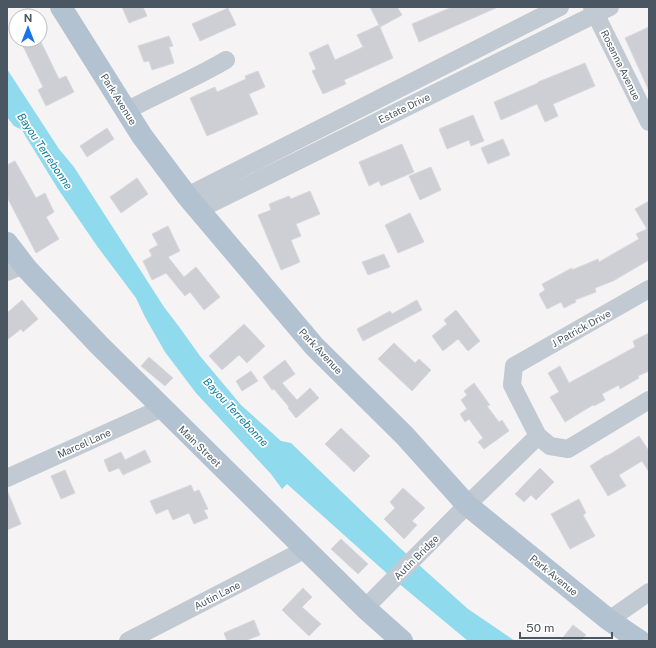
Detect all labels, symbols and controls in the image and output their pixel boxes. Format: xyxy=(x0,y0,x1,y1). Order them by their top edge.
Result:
north arrow xyxy=(8,8,48,48)
text: N xyxy=(24,12,32,24)
street label: Rosanna Avenue xyxy=(599,28,643,102)
street label: Park Avenue xyxy=(99,71,140,127)
street label: Estate Drive xyxy=(376,90,432,126)
water label: Bayou Terrebonne xyxy=(15,111,75,191)
street label: J Patrick Drive xyxy=(549,307,613,349)
street label: Park Avenue xyxy=(297,326,345,377)
water label: Bayou Terrebonne xyxy=(201,375,271,449)
street label: Main Street xyxy=(176,423,224,469)
street label: Marcel Lane xyxy=(55,426,113,460)
street label: Autin Bridge xyxy=(391,532,441,582)
street label: Park Avenue xyxy=(528,552,581,598)
street label: Autin Lane xyxy=(192,578,242,612)
scale bar xyxy=(520,614,612,640)
text: 50 m xyxy=(526,621,554,635)

